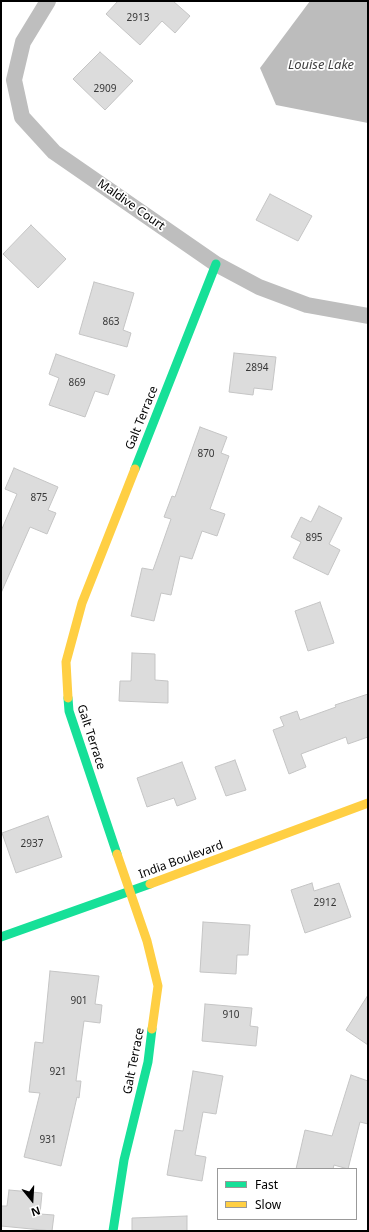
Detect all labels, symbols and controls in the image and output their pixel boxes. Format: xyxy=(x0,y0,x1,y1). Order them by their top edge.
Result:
house number: 2913 xyxy=(127,12,149,24)
water label: Louise Lake xyxy=(288,57,354,73)
house number: 2909 xyxy=(94,83,116,95)
street label: Maldive Court xyxy=(95,177,167,233)
house number: 863 xyxy=(102,316,120,328)
house number: 2894 xyxy=(246,362,268,374)
house number: 869 xyxy=(68,377,86,389)
street label: Galt Terrace xyxy=(123,384,161,452)
house number: 870 xyxy=(197,448,215,460)
house number: 875 xyxy=(30,492,48,504)
house number: 895 xyxy=(305,532,323,544)
street label: Galt Terrace xyxy=(74,703,108,771)
house number: 2937 xyxy=(21,838,43,850)
street label: India Boulevard xyxy=(137,838,225,882)
house number: 2912 xyxy=(314,897,336,909)
house number: 901 xyxy=(70,995,88,1007)
house number: 910 xyxy=(222,1009,240,1021)
street label: Galt Terrace xyxy=(120,1026,148,1096)
house number: 921 xyxy=(49,1066,67,1078)
house number: 931 xyxy=(39,1134,57,1146)
legend xyxy=(217,1168,357,1220)
text: Fast xyxy=(255,1176,278,1193)
north arrow xyxy=(12,1180,52,1220)
text: Slow xyxy=(255,1196,281,1213)
text: N xyxy=(29,1203,42,1220)

